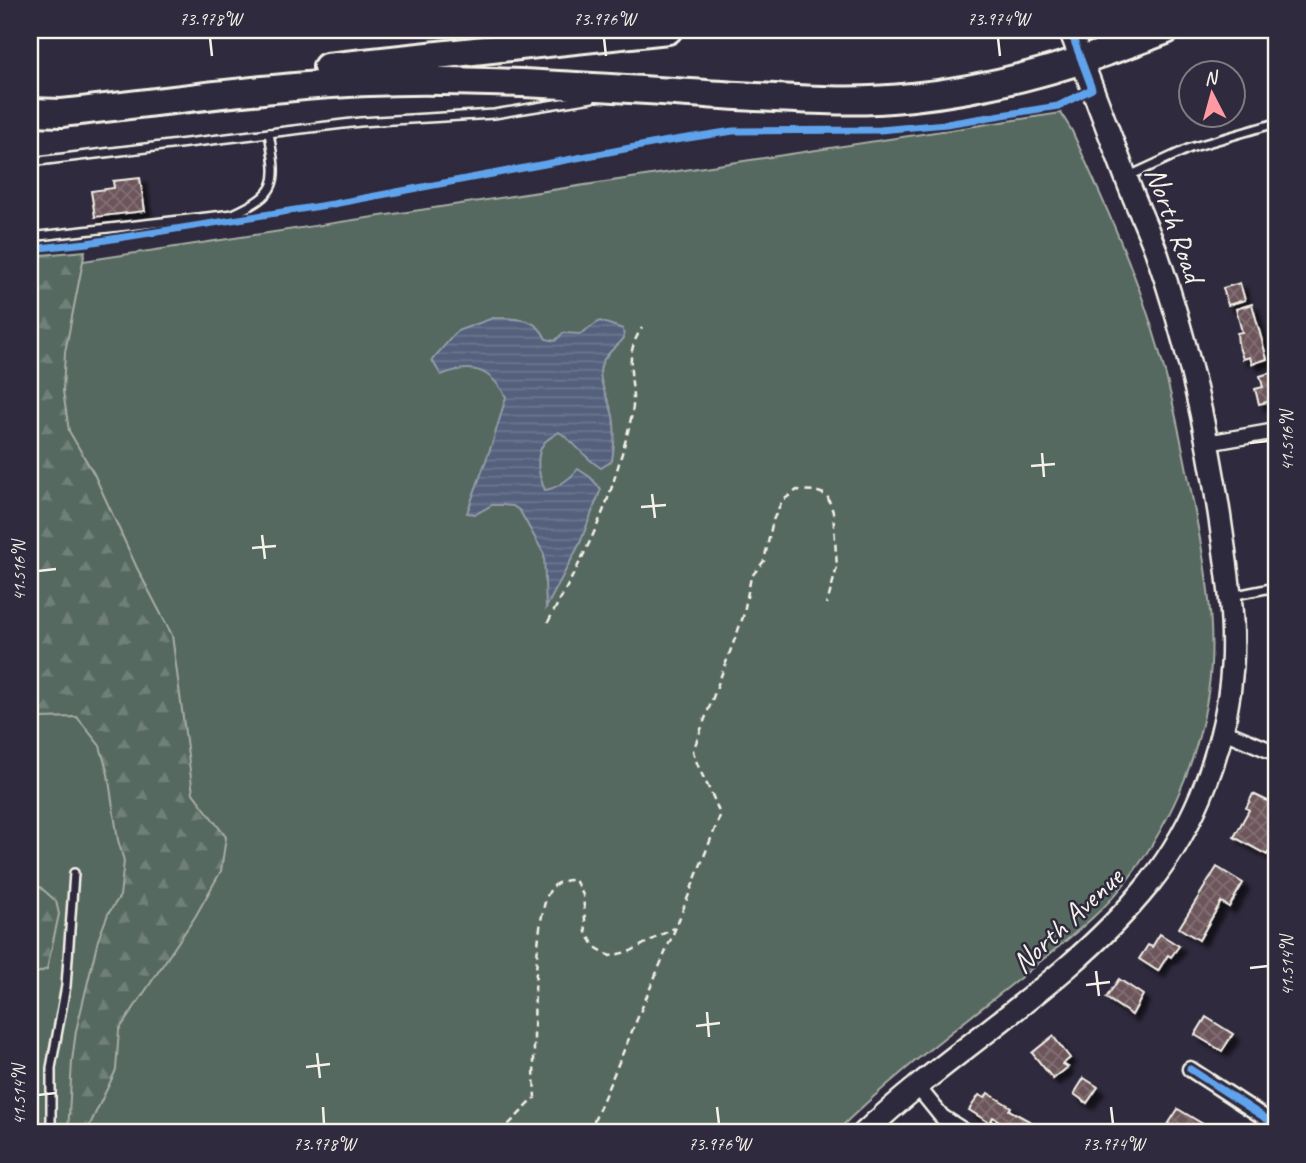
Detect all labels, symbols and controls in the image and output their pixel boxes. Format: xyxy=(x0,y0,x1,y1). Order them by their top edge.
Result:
text: 73.978°W xyxy=(179,8,244,30)
text: 73.976°W xyxy=(573,8,638,30)
text: 73.974°W xyxy=(967,8,1032,30)
north arrow xyxy=(1176,60,1246,130)
text: N xyxy=(1203,65,1221,91)
street label: North Road xyxy=(1137,161,1215,291)
text: 41.516°N xyxy=(1276,408,1298,471)
text: 41.516°N xyxy=(8,538,30,601)
street label: North Avenue xyxy=(1003,857,1132,981)
text: 41.514°N xyxy=(1276,933,1298,996)
text: 41.514°N xyxy=(8,1062,30,1125)
text: 73.978°W xyxy=(293,1133,358,1155)
text: 73.976°W xyxy=(688,1133,753,1155)
text: 73.974°W xyxy=(1082,1133,1147,1155)

